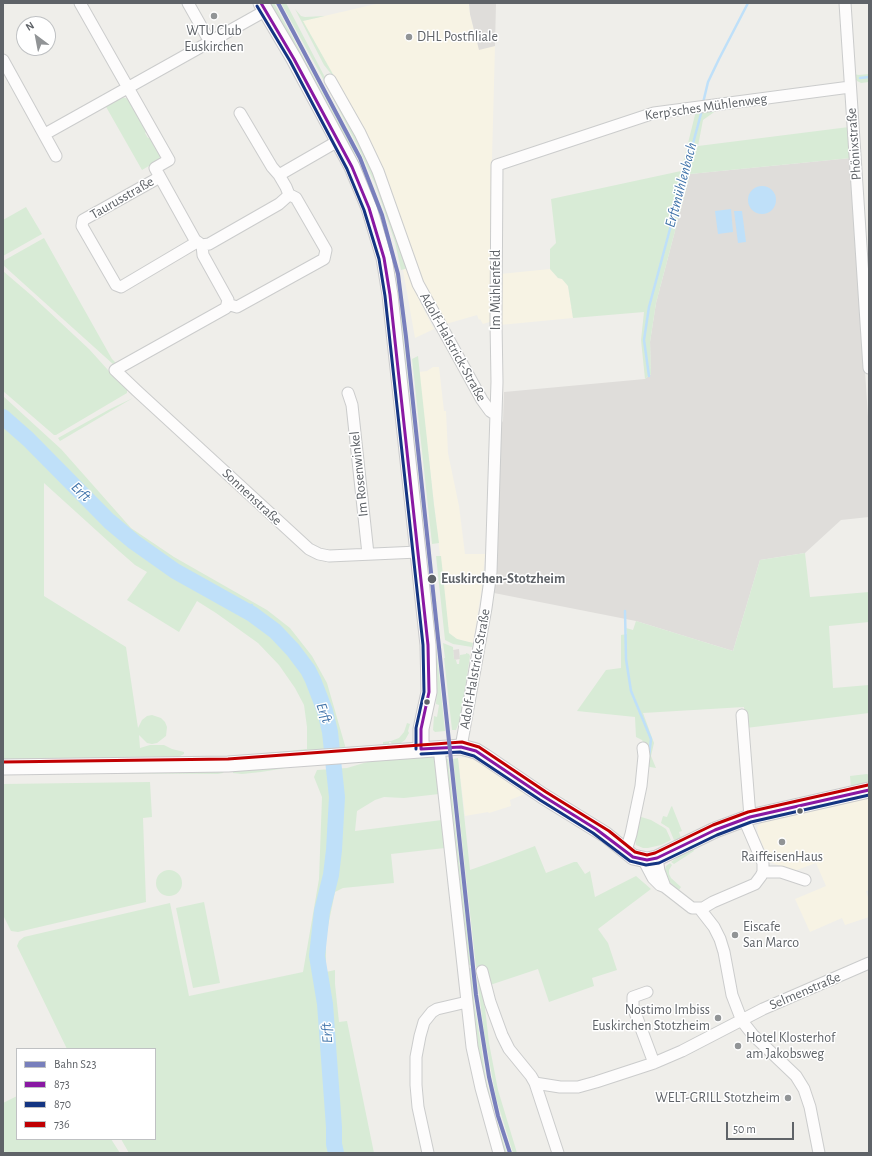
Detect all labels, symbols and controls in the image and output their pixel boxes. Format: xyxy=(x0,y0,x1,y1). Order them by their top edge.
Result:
marker: WTU Club Euskirchen xyxy=(209,11,219,21)
north arrow xyxy=(16,16,56,56)
text: N xyxy=(24,20,36,33)
place label: WTU Club Euskirchen xyxy=(184,23,244,56)
place label: DHL Postfiliale xyxy=(417,29,498,45)
marker: DHL Postfiliale xyxy=(404,32,414,42)
street label: Kerp’sches Mühlenweg xyxy=(644,90,768,124)
street label: Phönixstraße xyxy=(843,107,865,181)
water label: Erftmühlenbach xyxy=(661,141,701,229)
street label: Taurusstraße xyxy=(87,173,157,223)
street label: Im Mühlenfeld xyxy=(488,250,504,330)
street label: Adolf-Halstrick-Straße xyxy=(416,290,490,404)
street label: Im Rosenwinkel xyxy=(346,430,372,518)
street label: Sonnenstraße xyxy=(219,465,285,529)
water label: Erft xyxy=(67,478,95,506)
place label: Euskirchen-Stotzheim xyxy=(441,571,565,587)
marker: Euskirchen-Stotzheim xyxy=(426,573,438,585)
street label: Adolf-Halstrick-Straße xyxy=(456,607,494,731)
unlabelled marker xyxy=(422,697,432,707)
water label: Erft xyxy=(312,700,336,726)
unlabelled marker xyxy=(795,806,805,816)
marker: RaiffeisenHaus xyxy=(777,837,787,847)
place label: RaiffeisenHaus xyxy=(741,849,823,865)
place label: Eiscafe San Marco xyxy=(743,919,799,952)
marker: Eiscafe San Marco xyxy=(730,930,740,940)
street label: Selmenstraße xyxy=(767,968,843,1014)
place label: Nostimo Imbiss Euskirchen Stotzheim xyxy=(592,1002,710,1034)
marker: Nostimo Imbiss Euskirchen Stotzheim xyxy=(713,1013,723,1023)
water label: Erft xyxy=(317,1022,337,1044)
place label: Hotel Klosterhof am Jakobsweg xyxy=(746,1030,835,1062)
marker: Hotel Klosterhof am Jakobsweg xyxy=(733,1041,743,1051)
legend xyxy=(16,1048,156,1140)
text: Bahn S23 xyxy=(54,1058,96,1070)
text: 873 xyxy=(54,1078,70,1090)
place label: WELT-GRILL Stotzheim xyxy=(655,1090,780,1106)
marker: WELT-GRILL Stotzheim xyxy=(783,1093,793,1103)
text: 870 xyxy=(54,1098,71,1110)
scale bar xyxy=(728,1114,796,1140)
text: 736 xyxy=(54,1118,70,1130)
text: 50 m xyxy=(733,1123,756,1135)

